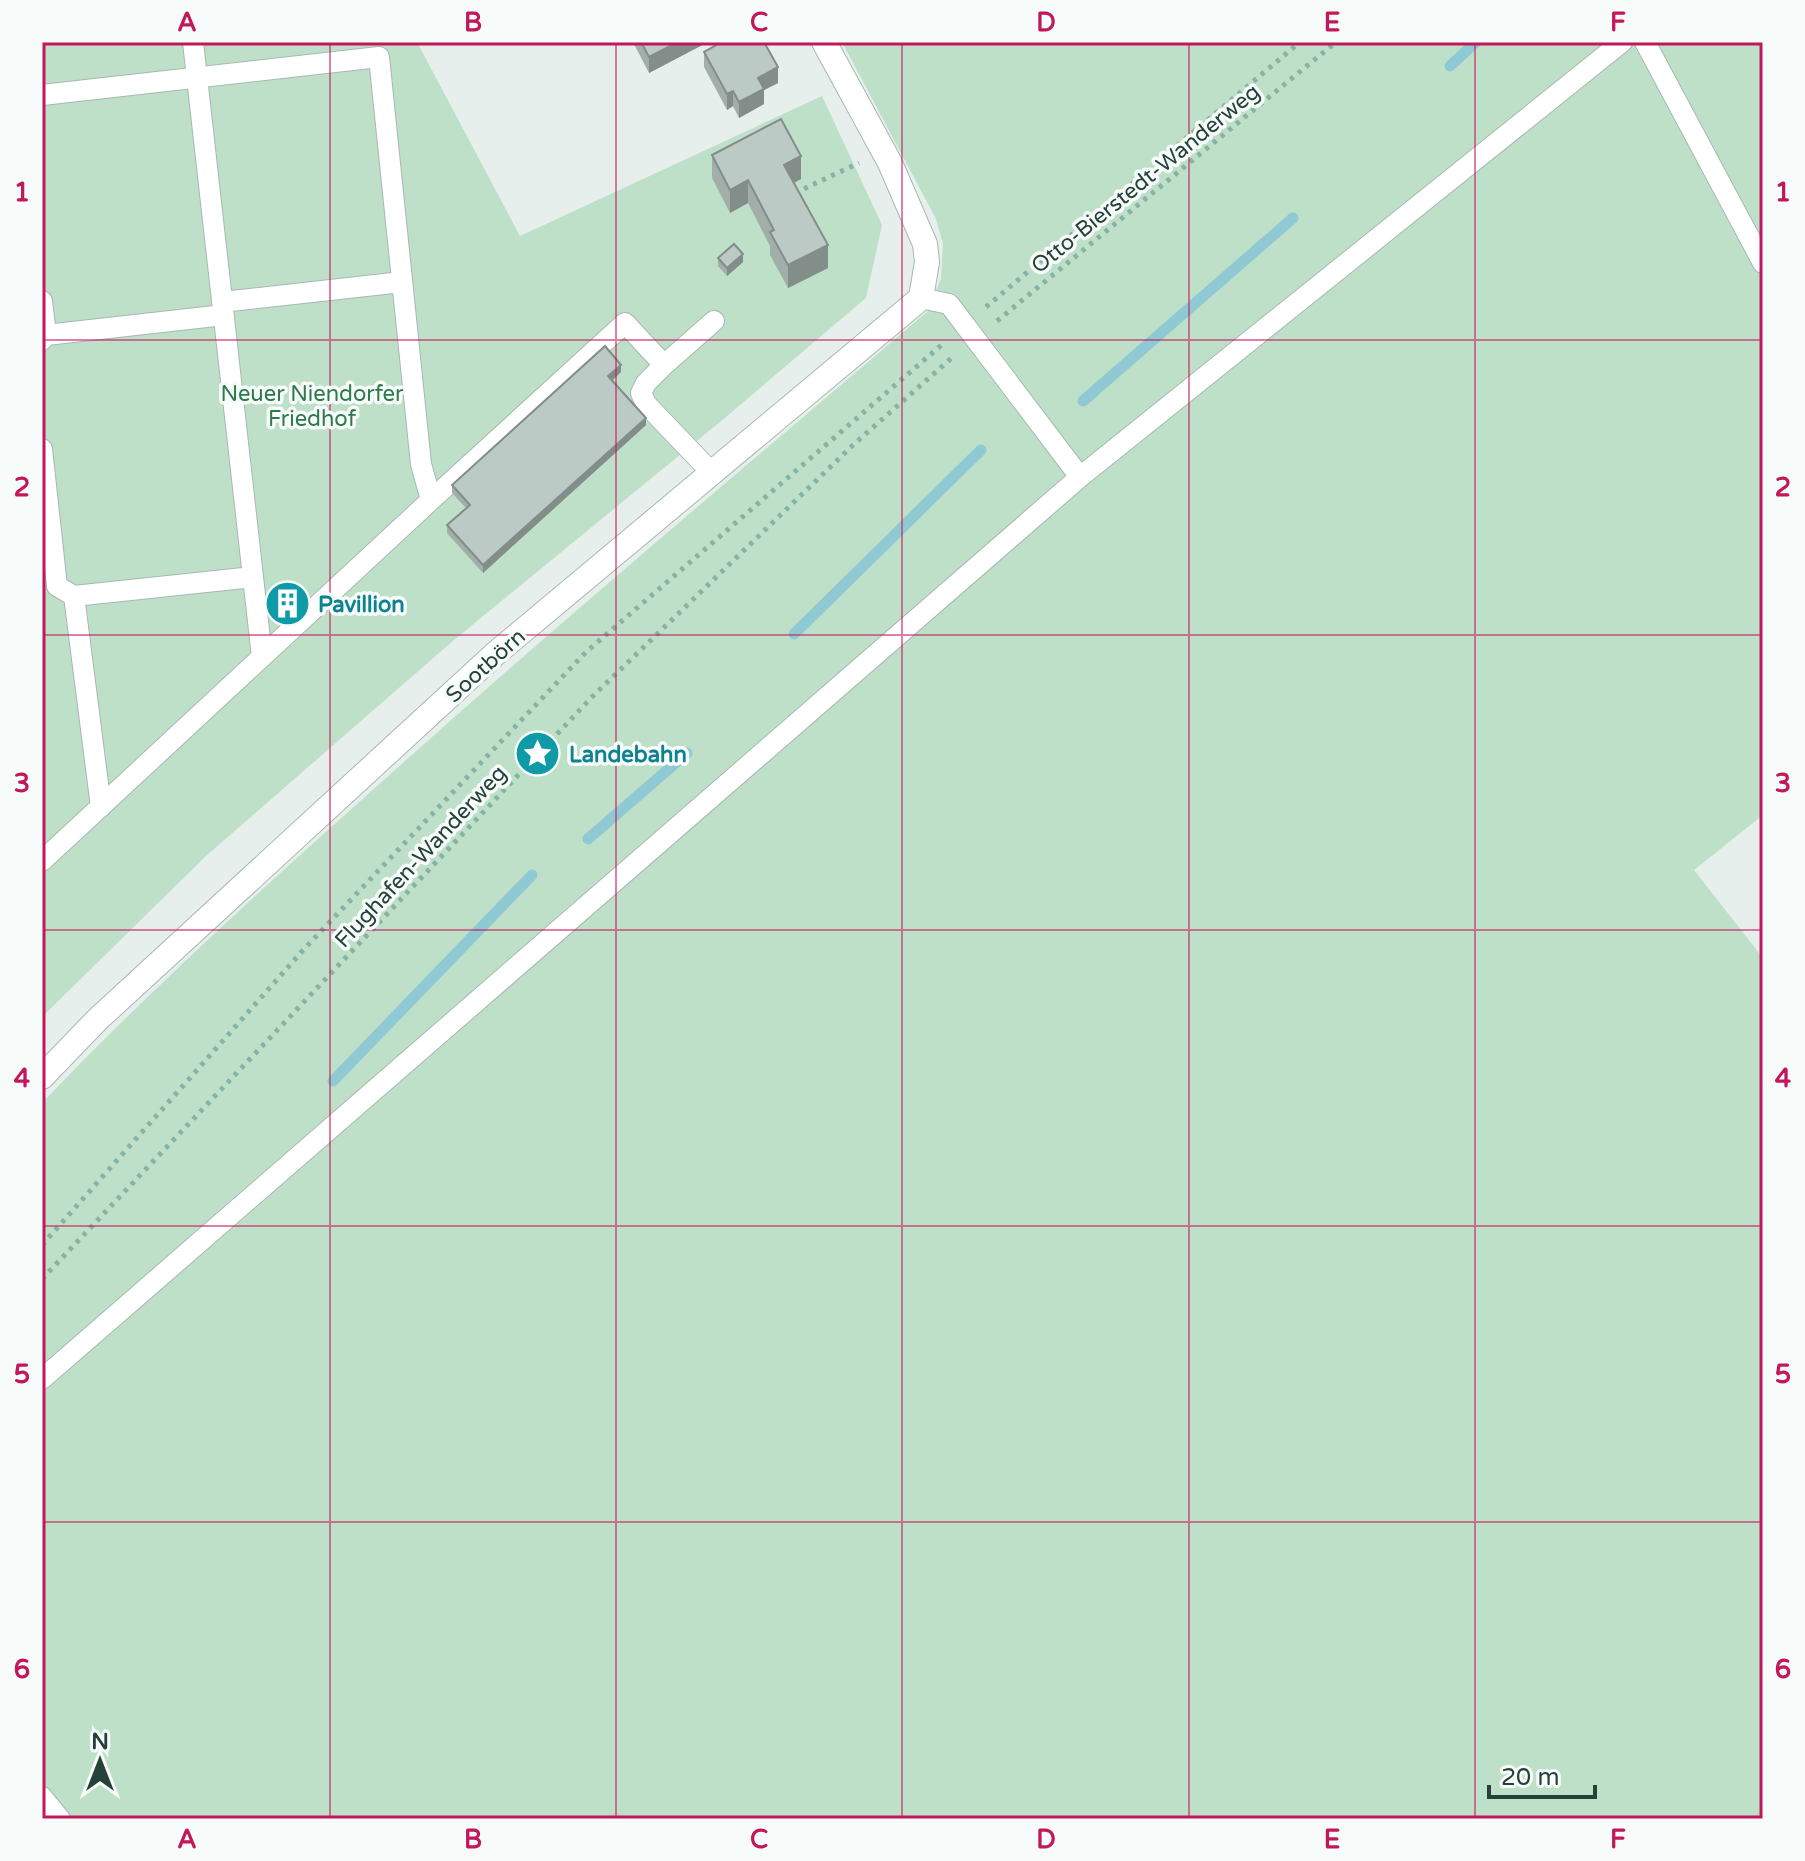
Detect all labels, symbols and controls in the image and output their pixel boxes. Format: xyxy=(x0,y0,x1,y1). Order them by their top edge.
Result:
text: A xyxy=(177,7,197,38)
text: B xyxy=(464,7,482,38)
text: C xyxy=(750,7,768,38)
text: D xyxy=(1036,7,1056,38)
text: E xyxy=(1324,7,1340,38)
text: F xyxy=(1610,7,1626,38)
street label: Otto-Bierstedt-Wanderweg xyxy=(1026,79,1265,279)
text: 1 xyxy=(14,177,30,208)
text: 1 xyxy=(1775,177,1791,208)
park label: Neuer Niendorfer Friedhof xyxy=(221,381,404,432)
text: 2 xyxy=(14,472,30,503)
text: 2 xyxy=(1775,472,1791,503)
building icon: Pavillion xyxy=(263,580,311,628)
place label: Pavillion xyxy=(318,592,405,618)
street label: Sootbörn xyxy=(441,623,531,708)
place icon: Landebahn xyxy=(514,730,562,778)
place label: Landebahn xyxy=(569,742,687,768)
street label: Flughafen-Wanderweg xyxy=(330,760,512,953)
text: 3 xyxy=(14,768,30,799)
text: 3 xyxy=(1775,768,1791,799)
text: 4 xyxy=(14,1063,30,1094)
text: 4 xyxy=(1775,1063,1791,1094)
text: 5 xyxy=(14,1359,30,1390)
text: 5 xyxy=(1775,1359,1791,1390)
text: 6 xyxy=(14,1654,30,1685)
text: 6 xyxy=(1775,1654,1791,1685)
north arrow xyxy=(60,1721,140,1801)
text: N xyxy=(91,1729,109,1755)
scale bar xyxy=(1489,1749,1595,1799)
text: 20 m xyxy=(1501,1763,1559,1792)
text: A xyxy=(177,1824,197,1855)
text: B xyxy=(464,1824,482,1855)
text: C xyxy=(750,1824,768,1855)
text: D xyxy=(1036,1824,1056,1855)
text: E xyxy=(1324,1824,1340,1855)
text: F xyxy=(1610,1824,1626,1855)

